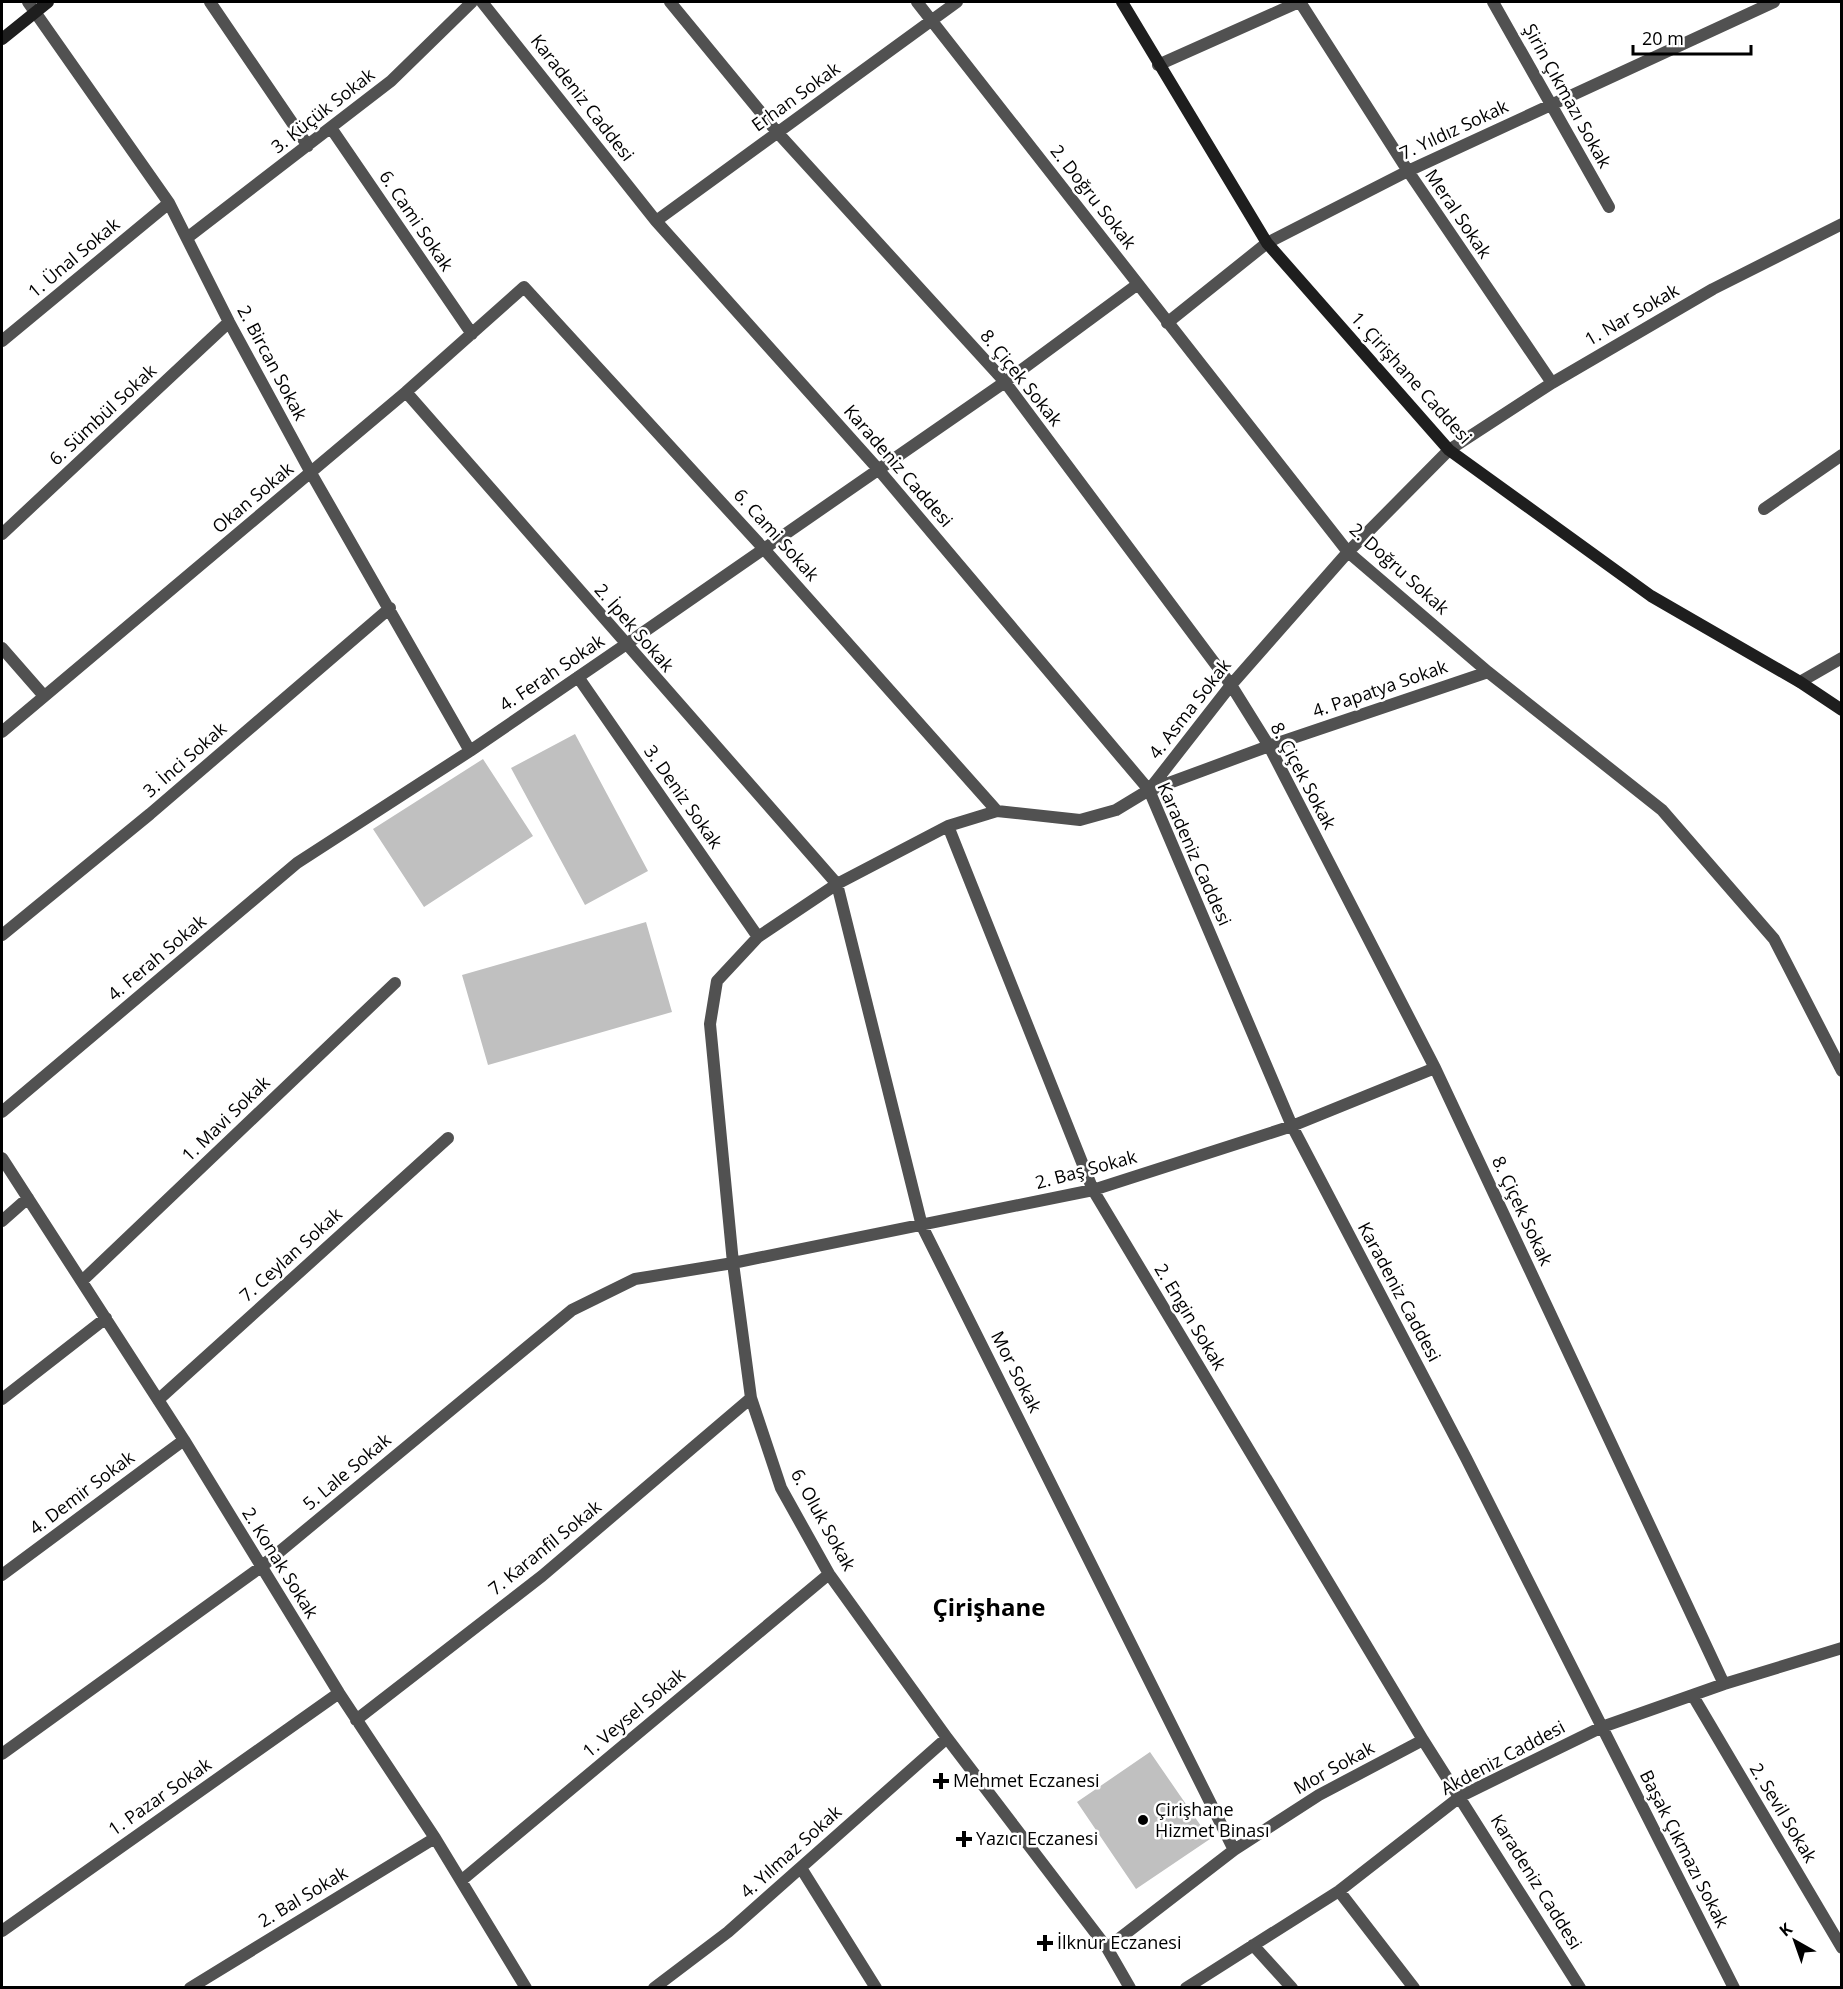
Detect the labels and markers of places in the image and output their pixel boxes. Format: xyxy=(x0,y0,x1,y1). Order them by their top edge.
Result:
place label: Mehmet Eczanesi xyxy=(953,1768,1100,1792)
marker: Mehmet Eczanesi xyxy=(934,1774,948,1788)
place label: Çirişhane Hizmet Binası xyxy=(1155,1797,1269,1842)
marker: Çirişhane Hizmet Binası xyxy=(1136,1813,1150,1827)
place label: Yazıcı Eczanesi xyxy=(976,1826,1098,1850)
marker: Yazıcı Eczanesi xyxy=(957,1832,971,1846)
place label: İlknur Eczanesi xyxy=(1057,1930,1181,1954)
marker: İlknur Eczanesi xyxy=(1038,1936,1052,1950)

